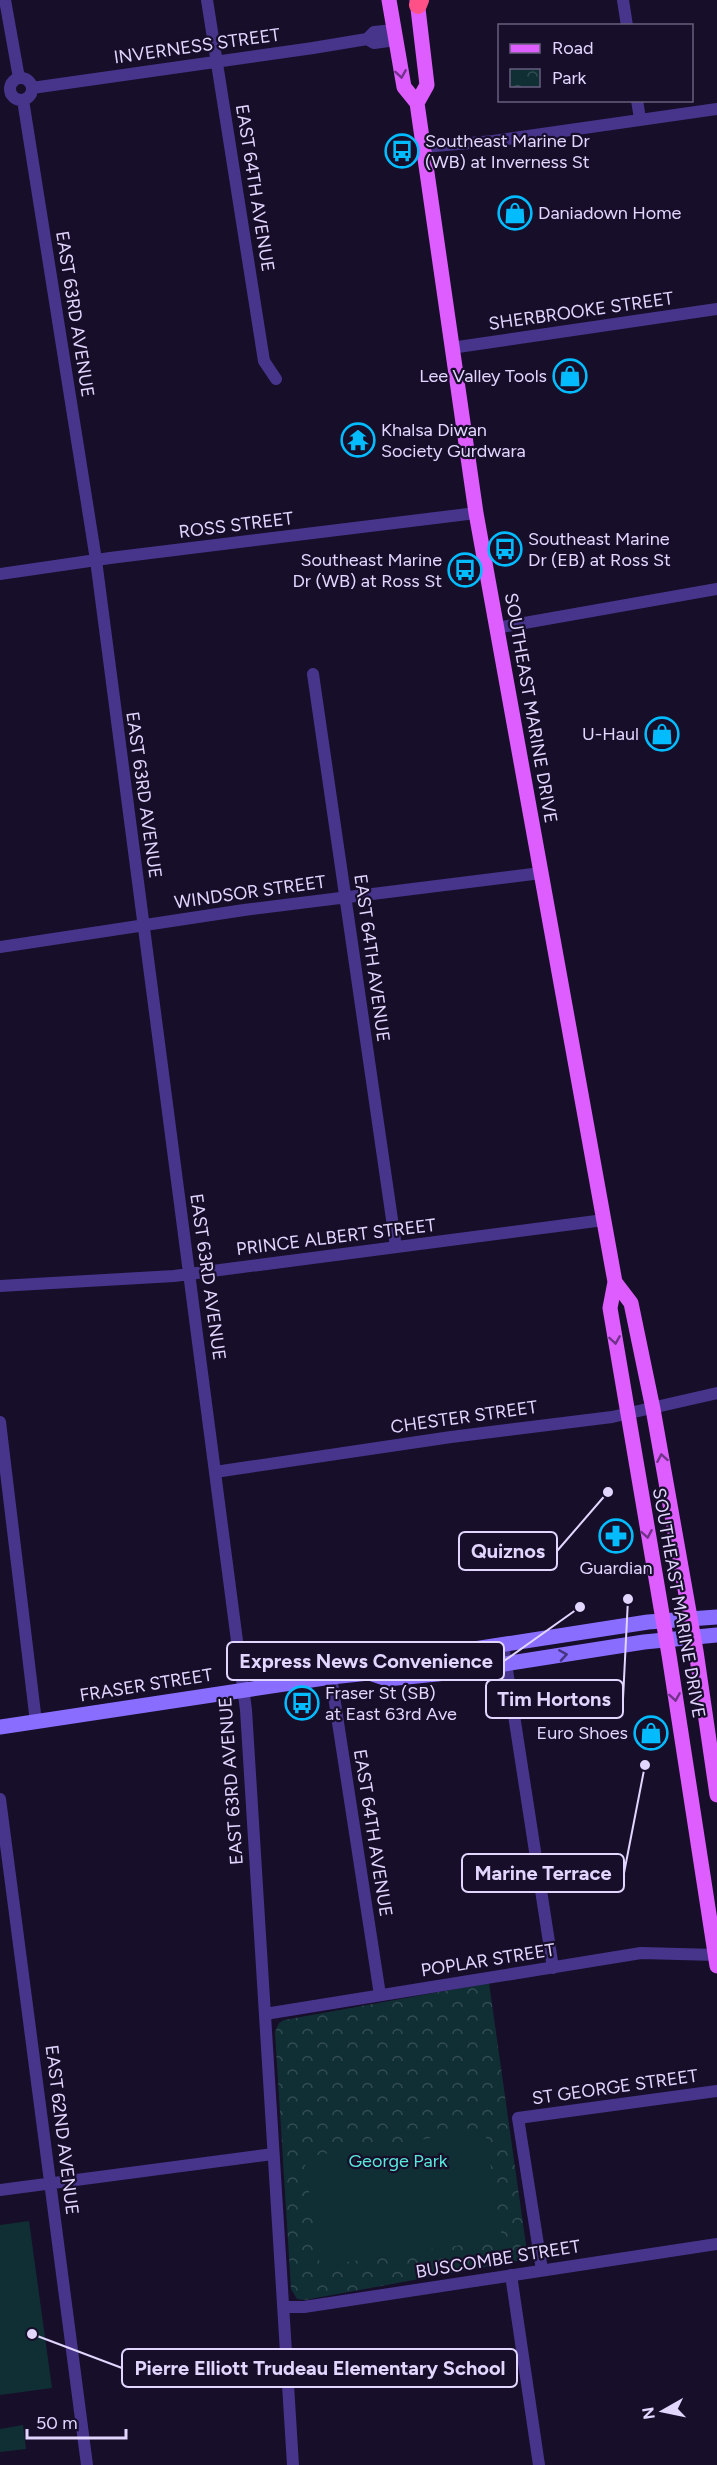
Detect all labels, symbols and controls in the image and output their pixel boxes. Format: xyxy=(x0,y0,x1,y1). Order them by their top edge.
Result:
street label: INVERNESS STREET xyxy=(112,23,282,69)
legend xyxy=(498,24,693,102)
text: Road xyxy=(552,37,593,59)
text: Park xyxy=(552,67,587,89)
one-way arrow xyxy=(395,69,407,78)
street label: EAST 64TH AVENUE xyxy=(231,103,279,273)
place label: Southeast Marine Dr (WB) at Inverness St xyxy=(425,130,590,173)
bus stop icon: Southeast Marine Dr (WB) at Inverness St xyxy=(384,133,420,169)
shop icon: Daniadown Home xyxy=(497,195,533,231)
place label: Daniadown Home xyxy=(538,202,682,224)
street label: EAST 63RD AVENUE xyxy=(51,229,99,399)
street label: SHERBROOKE STREET xyxy=(487,287,675,335)
shop icon: Lee Valley Tools xyxy=(552,358,588,394)
place label: Lee Valley Tools xyxy=(419,365,547,387)
place label: Khalsa Diwan Society Gurdwara xyxy=(381,419,526,462)
temple icon: Khalsa Diwan Society Gurdwara xyxy=(340,422,376,458)
street label: ROSS STREET xyxy=(177,507,295,543)
place label: Southeast Marine Dr (EB) at Ross St xyxy=(528,528,671,571)
bus stop icon: Southeast Marine Dr (EB) at Ross St xyxy=(487,531,523,567)
place label: Southeast Marine Dr (WB) at Ross St xyxy=(292,549,442,592)
bus stop icon: Southeast Marine Dr (WB) at Ross St xyxy=(447,552,483,588)
street label: SOUTHEAST MARINE DRIVE xyxy=(500,591,562,825)
street label: EAST 63RD AVENUE xyxy=(121,710,167,880)
shop icon: U-Haul xyxy=(644,716,680,752)
place label: U-Haul xyxy=(582,723,639,745)
street label: WINDSOR STREET xyxy=(173,870,327,914)
street label: EAST 64TH AVENUE xyxy=(349,873,395,1043)
street label: EAST 63RD AVENUE xyxy=(185,1192,231,1362)
street label: PRINCE ALBERT STREET xyxy=(235,1214,437,1260)
one-way arrow xyxy=(608,1335,620,1344)
street label: CHESTER STREET xyxy=(389,1396,539,1438)
one-way arrow xyxy=(656,1453,669,1463)
street label: SOUTHEAST MARINE DRIVE xyxy=(648,1486,710,1720)
pharmacy icon: Guardian xyxy=(598,1518,634,1554)
one-way arrow xyxy=(641,1529,653,1539)
callout: Quiznos xyxy=(459,1532,557,1570)
text: Quiznos xyxy=(471,1539,545,1563)
place label: Guardian xyxy=(580,1557,652,1579)
callout: Express News Convenience xyxy=(227,1642,504,1680)
text: Express News Convenience xyxy=(239,1649,493,1673)
one-way arrow xyxy=(559,1650,568,1662)
street label: FRASER STREET xyxy=(78,1664,214,1706)
callout: Tim Hortons xyxy=(486,1680,623,1718)
place label: Fraser St (SB) at East 63rd Ave xyxy=(325,1682,457,1725)
bus stop icon: Fraser St (SB) at East 63rd Ave xyxy=(284,1685,320,1721)
text: Tim Hortons xyxy=(497,1687,611,1711)
one-way arrow xyxy=(669,1693,681,1702)
street label: EAST 63RD AVENUE xyxy=(214,1696,248,1866)
shop icon: Euro Shoes xyxy=(633,1715,669,1751)
place label: Euro Shoes xyxy=(537,1722,628,1744)
street label: EAST 64TH AVENUE xyxy=(349,1748,397,1918)
callout: Marine Terrace xyxy=(462,1854,624,1892)
text: Marine Terrace xyxy=(474,1861,612,1885)
street label: POPLAR STREET xyxy=(419,1939,557,1981)
street label: EAST 62ND AVENUE xyxy=(41,2044,83,2216)
street label: ST GEORGE STREET xyxy=(531,2064,699,2110)
park label: George Park xyxy=(348,2150,448,2172)
street label: BUSCOMBE STREET xyxy=(414,2235,582,2283)
callout: Pierre Elliott Trudeau Elementary School xyxy=(122,2349,517,2387)
text: Pierre Elliott Trudeau Elementary School xyxy=(135,2356,505,2380)
north arrow xyxy=(633,2381,693,2441)
scale bar xyxy=(27,2402,126,2440)
text: N xyxy=(638,2406,659,2421)
text: 50 m xyxy=(36,2412,78,2434)

